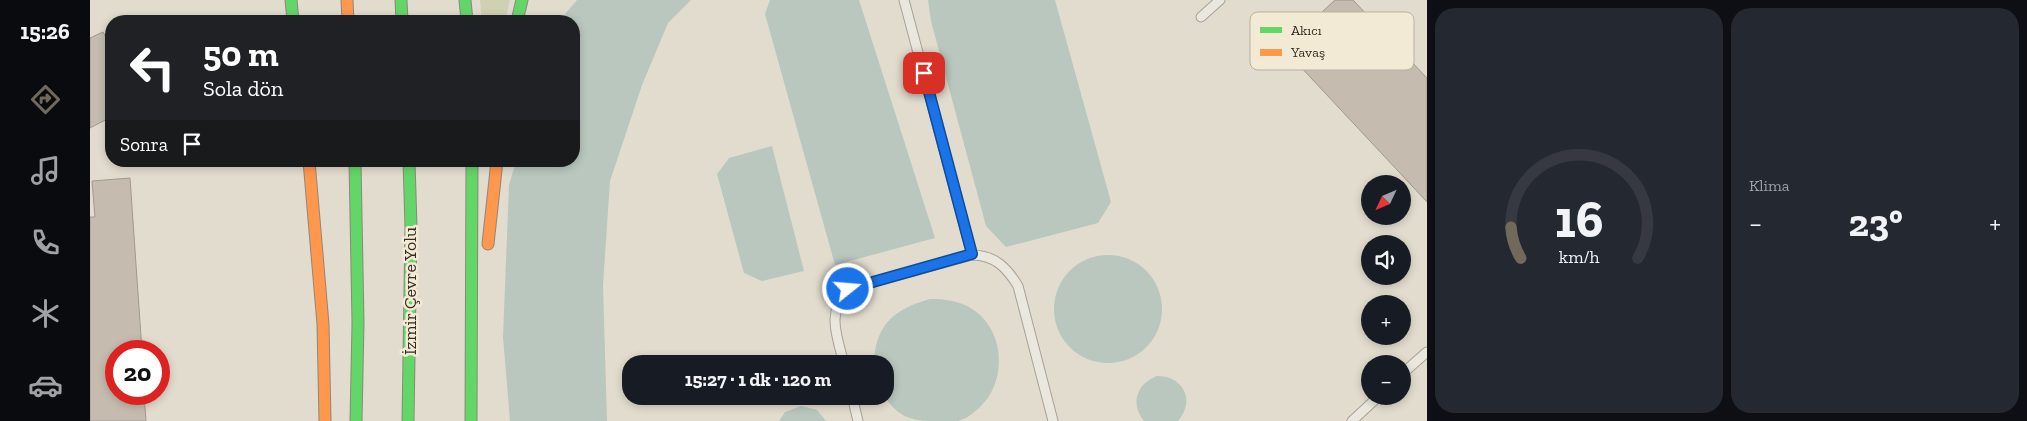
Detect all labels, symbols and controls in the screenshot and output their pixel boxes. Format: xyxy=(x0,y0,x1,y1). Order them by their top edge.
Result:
legend xyxy=(1250,12,1414,70)
text: 15:26 xyxy=(20,18,70,45)
text: Akıcı xyxy=(1291,22,1322,39)
text: 50 m xyxy=(203,33,279,75)
icon: left xyxy=(120,35,185,100)
text: Yavaş xyxy=(1290,44,1325,61)
pin xyxy=(903,52,945,94)
icon: arrive xyxy=(910,59,938,87)
text: Sola dön xyxy=(203,75,283,102)
icon: directions xyxy=(28,82,63,117)
icon: arrive xyxy=(178,130,206,158)
text: Sonra xyxy=(120,133,168,156)
icon: music xyxy=(28,153,63,188)
north arrow xyxy=(1361,175,1411,225)
map controls xyxy=(1361,175,1411,405)
text: Klima xyxy=(1749,176,1790,195)
text: 16 xyxy=(1555,188,1603,250)
text: 23° xyxy=(1848,200,1903,246)
text: − xyxy=(1749,207,1762,240)
text: + xyxy=(1989,207,2001,240)
icon: phone xyxy=(28,225,63,260)
street label: İzmir Çevre Yolu xyxy=(399,227,421,355)
button: sound xyxy=(1361,235,1411,285)
text: km/h xyxy=(1559,246,1599,268)
position arrow xyxy=(821,262,873,314)
button: + xyxy=(1361,295,1411,345)
icon: climate xyxy=(28,296,63,331)
speed limit sign: 20 xyxy=(105,340,170,405)
button: − xyxy=(1361,355,1411,405)
icon: car xyxy=(28,368,63,403)
text: 15:27 · 1 dk · 120 m xyxy=(685,368,831,391)

